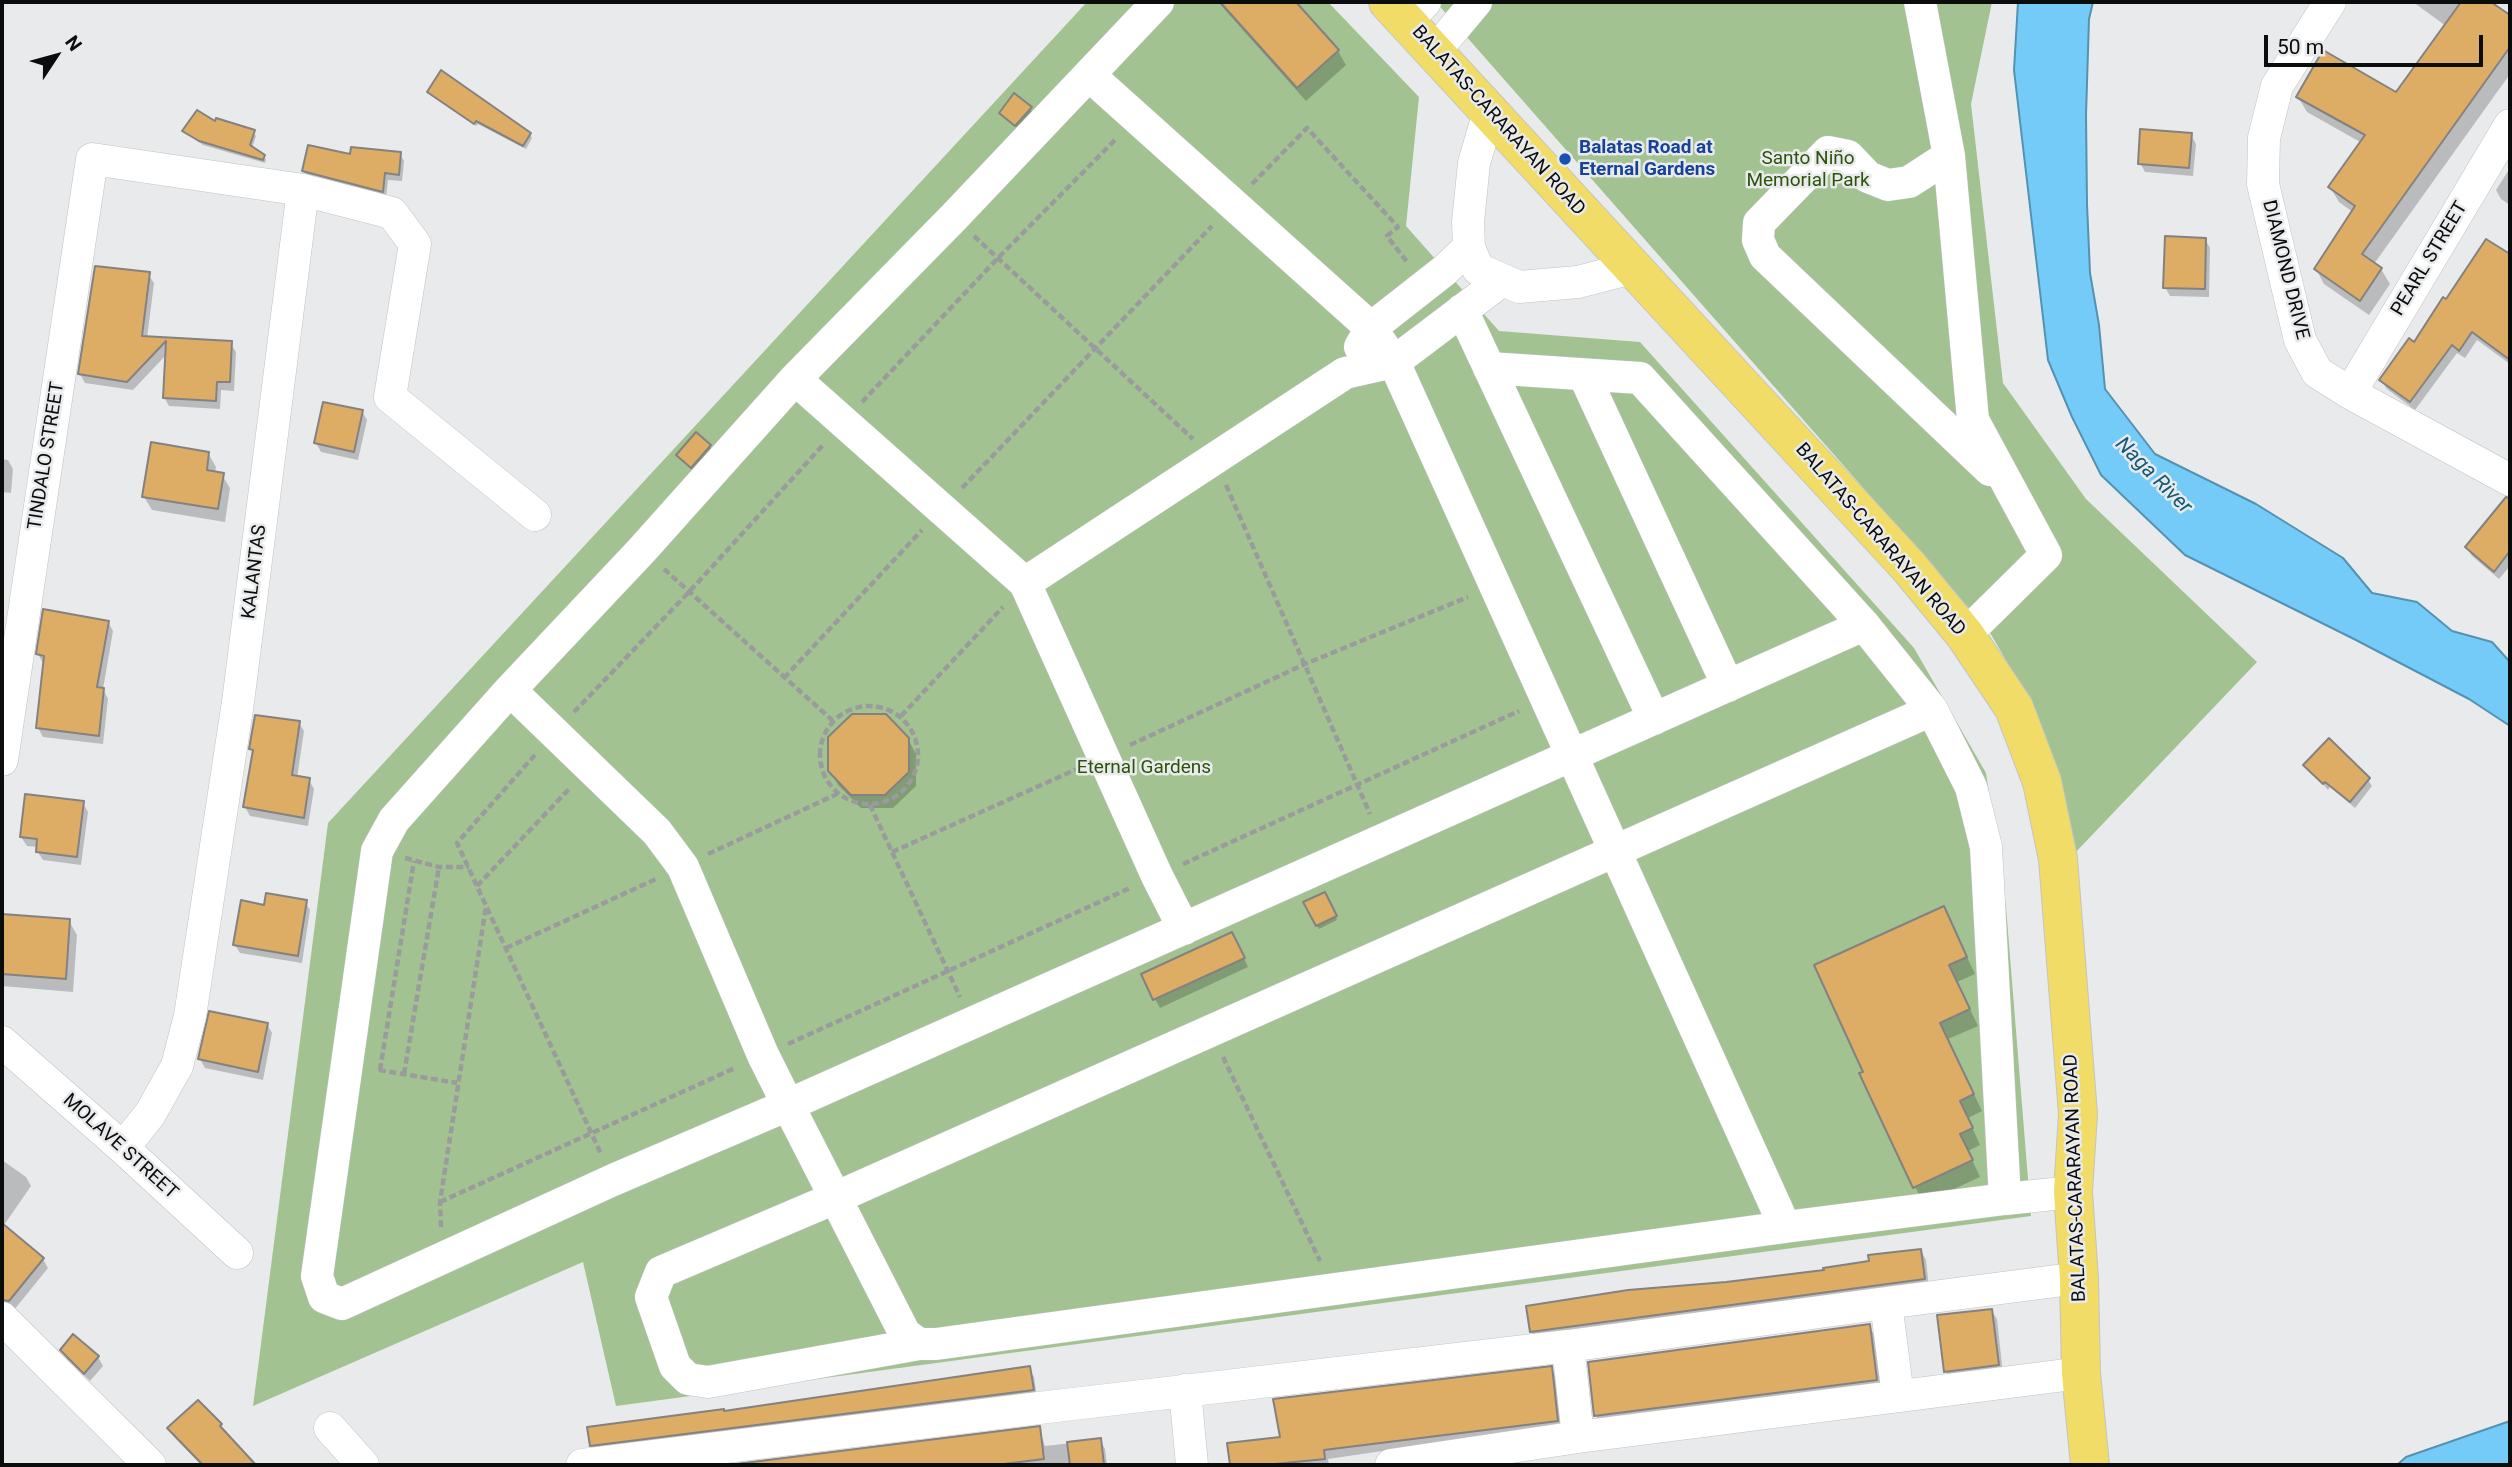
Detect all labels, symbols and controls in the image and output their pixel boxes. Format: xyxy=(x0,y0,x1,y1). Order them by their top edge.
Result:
north arrow xyxy=(21,21,91,91)
street label: BALATAS-CARARAYAN ROAD xyxy=(1407,21,1589,221)
scale bar xyxy=(2267,21,2486,65)
text: N xyxy=(60,31,87,56)
text: 50 m xyxy=(2277,35,2324,59)
place label: Balatas Road at Eternal Gardens xyxy=(1579,137,1715,181)
park label: Santo Niño Memorial Park xyxy=(1746,148,1870,192)
marker: Balatas Road at Eternal Gardens xyxy=(1557,151,1573,167)
street label: DIAMOND DRIVE xyxy=(2257,198,2313,342)
street label: PEARL STREET xyxy=(2387,198,2473,320)
street label: TINDALO STREET xyxy=(24,380,70,532)
water label: Naga River xyxy=(2109,432,2197,520)
street label: BALATAS-CARARAYAN ROAD xyxy=(1790,439,1970,641)
street label: KALANTAS xyxy=(238,524,272,620)
park label: Eternal Gardens xyxy=(1077,757,1211,779)
street label: BALATAS-CARARAYAN ROAD xyxy=(2060,1054,2092,1302)
street label: MOLAVE STREET xyxy=(58,1089,182,1205)

